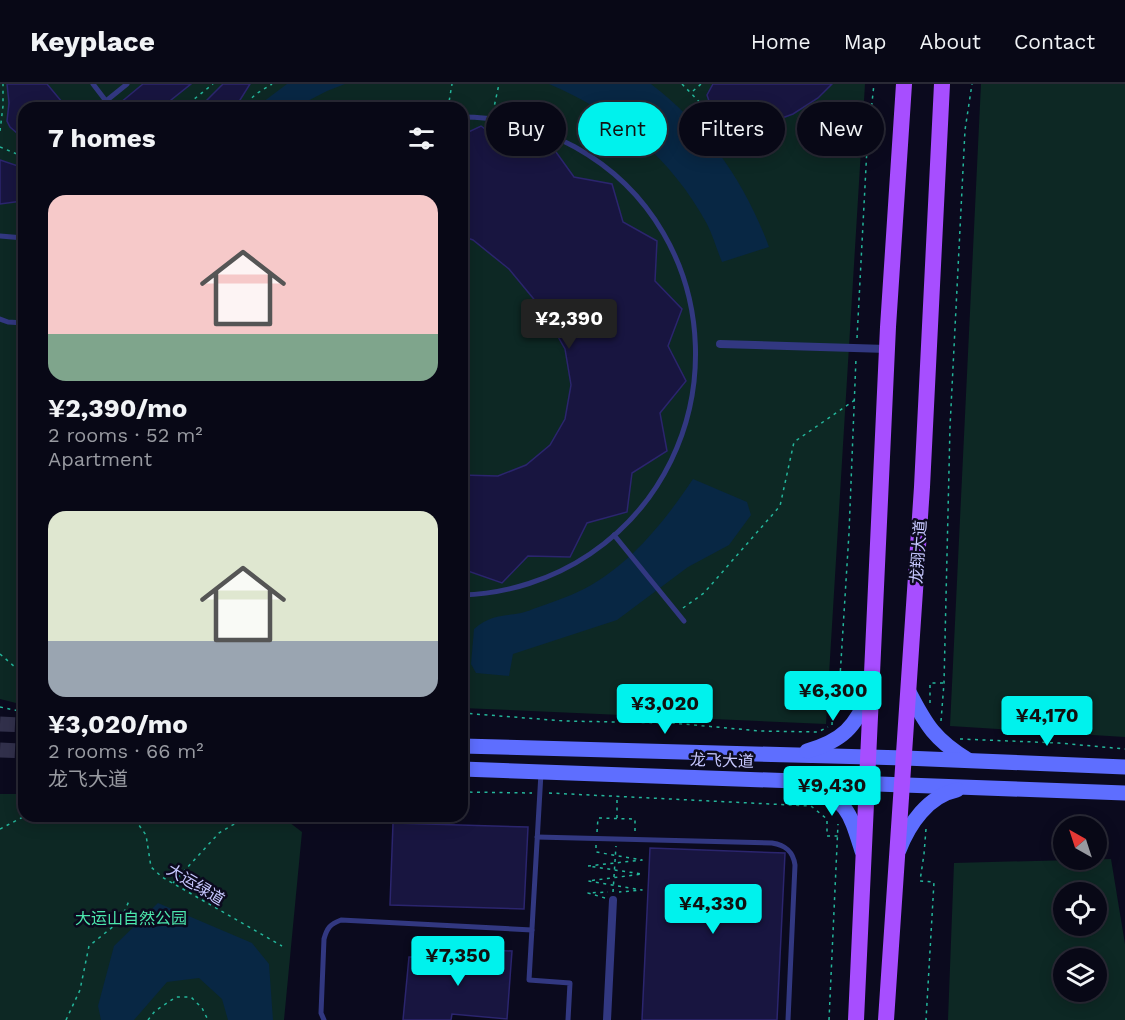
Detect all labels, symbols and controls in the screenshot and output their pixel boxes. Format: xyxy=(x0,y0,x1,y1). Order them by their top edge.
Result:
text: Keyplace xyxy=(30,25,155,58)
text: Home xyxy=(751,29,811,54)
text: Map xyxy=(844,29,887,54)
text: About xyxy=(920,29,981,54)
text: Contact xyxy=(1014,29,1095,54)
chip: Buy xyxy=(486,102,566,156)
chip: Rent xyxy=(578,102,667,156)
chip: Filters xyxy=(679,102,785,156)
chip: New xyxy=(797,102,884,156)
icon: filters xyxy=(405,122,438,155)
text: 7 homes xyxy=(48,123,156,153)
icon: home xyxy=(189,234,297,342)
pin: ¥2,390 xyxy=(520,299,618,350)
text: ¥2,390 xyxy=(535,306,603,330)
text: ¥2,390/mo xyxy=(48,393,187,423)
text: 2 rooms · 52 m² xyxy=(48,423,203,447)
text: Apartment xyxy=(48,447,152,471)
street label: 龙翔大道 xyxy=(907,519,930,585)
icon: home xyxy=(189,550,297,658)
pin: ¥6,300 xyxy=(784,671,882,722)
text: ¥6,300 xyxy=(798,678,868,702)
pin: ¥3,020 xyxy=(616,684,714,735)
text: ¥3,020 xyxy=(631,691,699,715)
pin: ¥4,170 xyxy=(998,696,1096,747)
text: ¥4,170 xyxy=(1015,703,1079,727)
text: ¥3,020/mo xyxy=(48,709,188,739)
text: 2 rooms · 66 m² xyxy=(48,739,204,763)
street label: 龙飞大道 xyxy=(690,750,754,771)
pin: ¥9,430 xyxy=(783,766,881,817)
text: 龙飞大道 xyxy=(48,767,128,791)
text: ¥9,430 xyxy=(798,773,866,797)
north arrow xyxy=(1053,816,1107,870)
map controls xyxy=(1053,816,1107,1002)
street label: 大运绿道 xyxy=(163,860,228,909)
button: locate xyxy=(1053,882,1107,936)
pin: ¥4,330 xyxy=(664,884,762,935)
text: ¥4,330 xyxy=(679,891,747,915)
park label: 大运山自然公园 xyxy=(75,909,187,928)
pin: ¥7,350 xyxy=(409,936,507,987)
text: ¥7,350 xyxy=(425,943,491,967)
button: layers xyxy=(1053,948,1107,1002)

